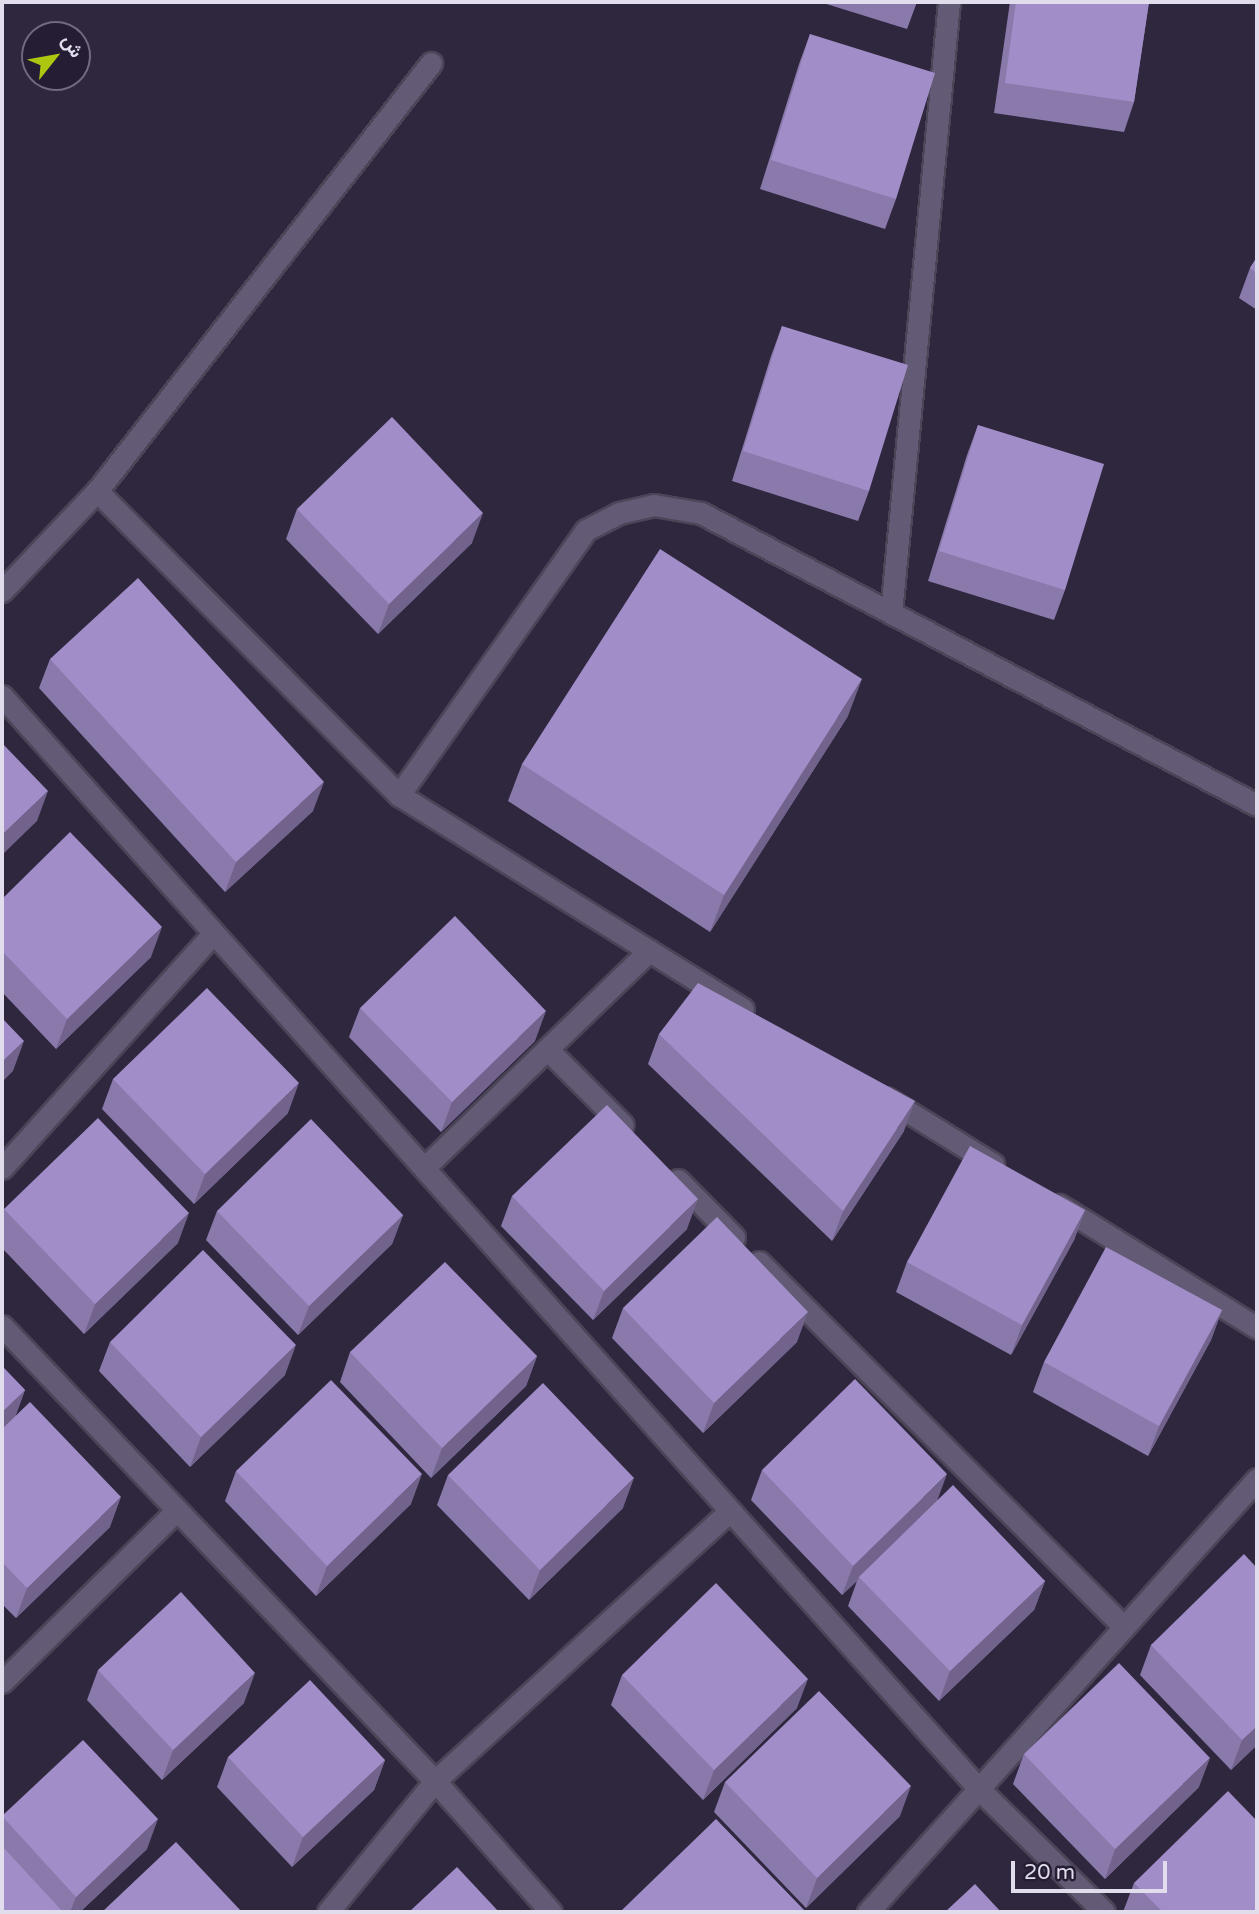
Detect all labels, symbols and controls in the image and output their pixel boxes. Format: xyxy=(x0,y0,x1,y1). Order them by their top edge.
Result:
north arrow xyxy=(21,21,91,91)
text: ش xyxy=(57,31,88,62)
scale bar xyxy=(1014,1848,1170,1892)
text: 20 m xyxy=(1024,1860,1075,1885)

